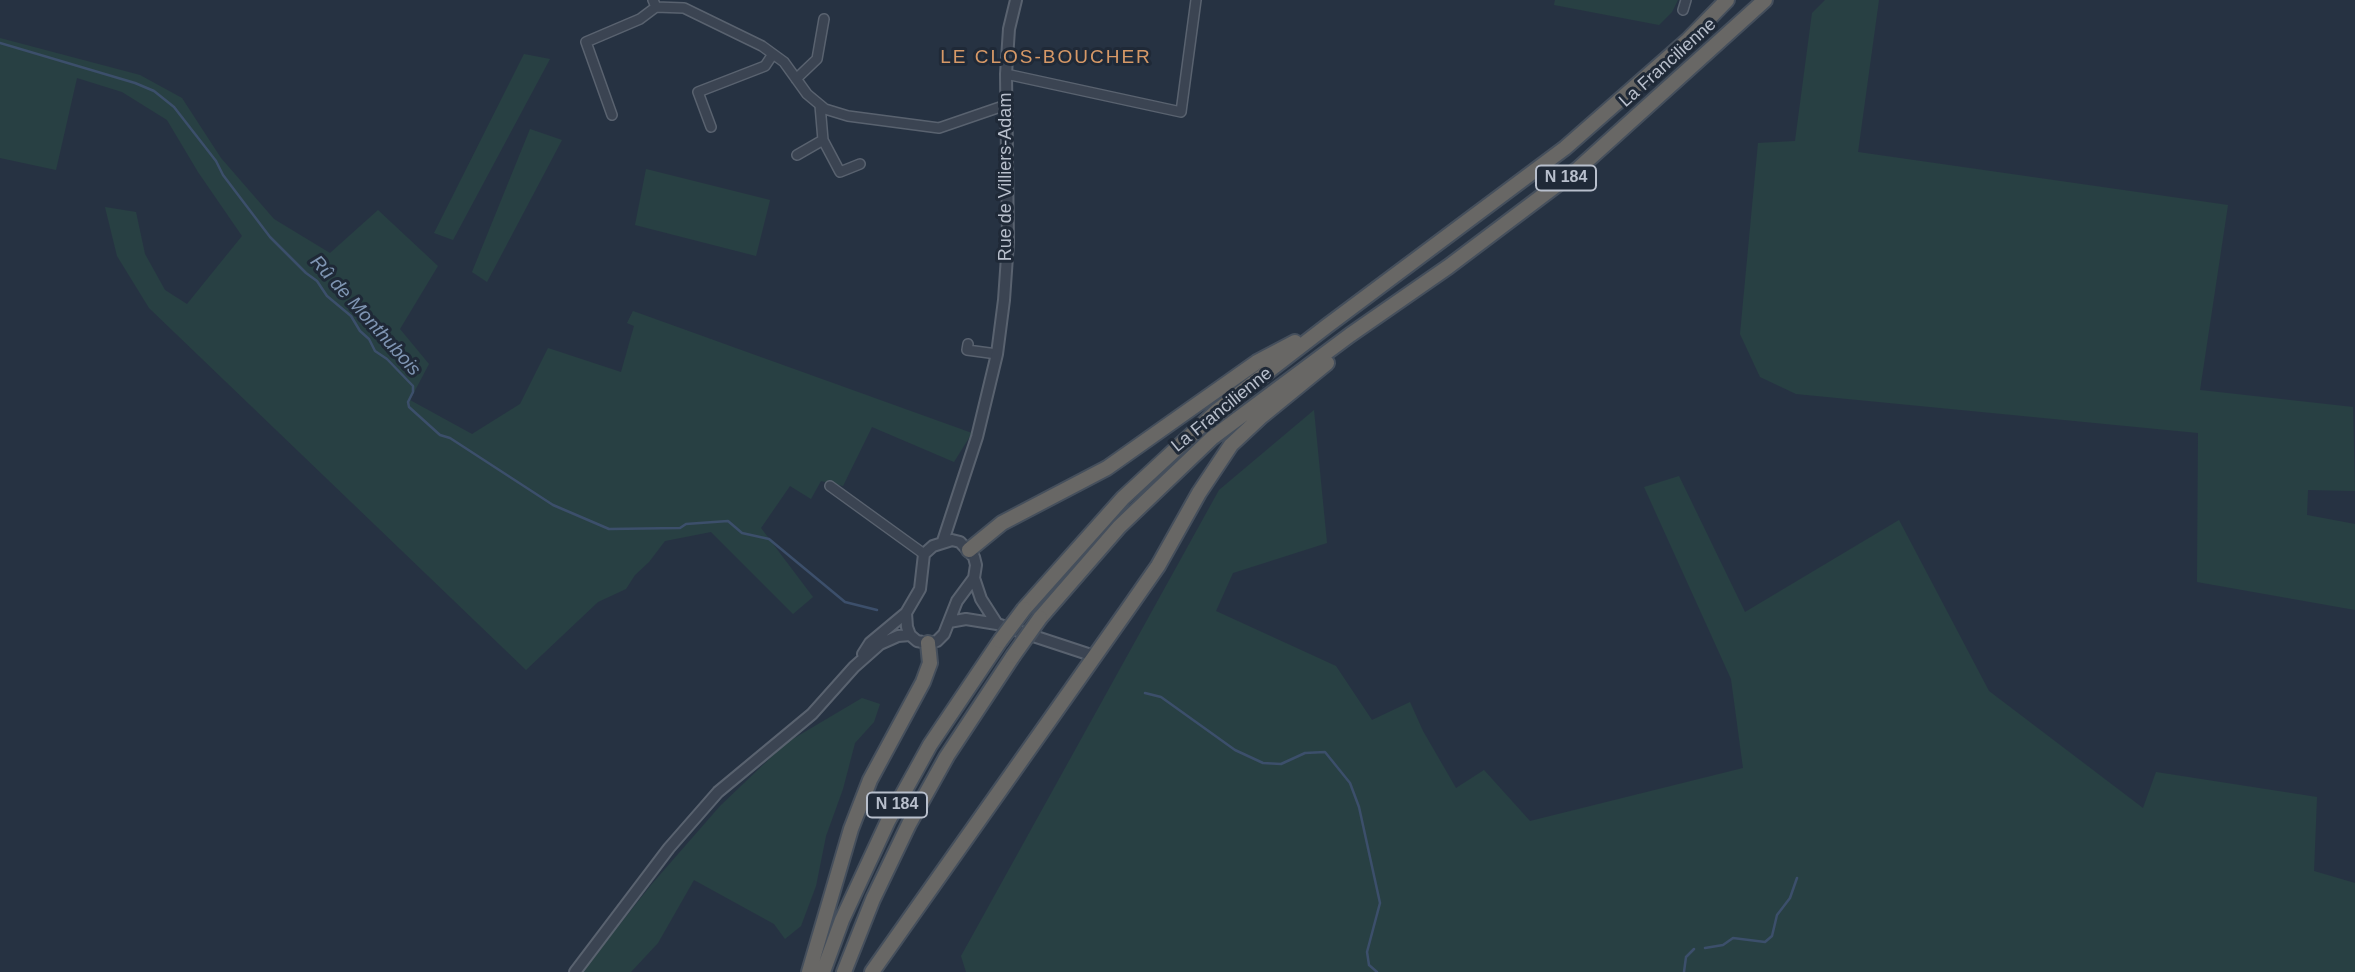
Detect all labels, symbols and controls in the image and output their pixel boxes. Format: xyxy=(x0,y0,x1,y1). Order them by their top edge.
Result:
street label: La Francilienne xyxy=(1615,14,1721,112)
district label: LE CLOS-BOUCHER xyxy=(942,47,1150,69)
street label: Rue de Villiers-Adam xyxy=(995,93,1017,261)
road number: N 184 xyxy=(1536,166,1596,190)
water label: Rû de Monthubois xyxy=(305,251,425,381)
street label: La Francilienne xyxy=(1167,363,1277,457)
road number: N 184 xyxy=(867,792,927,818)

